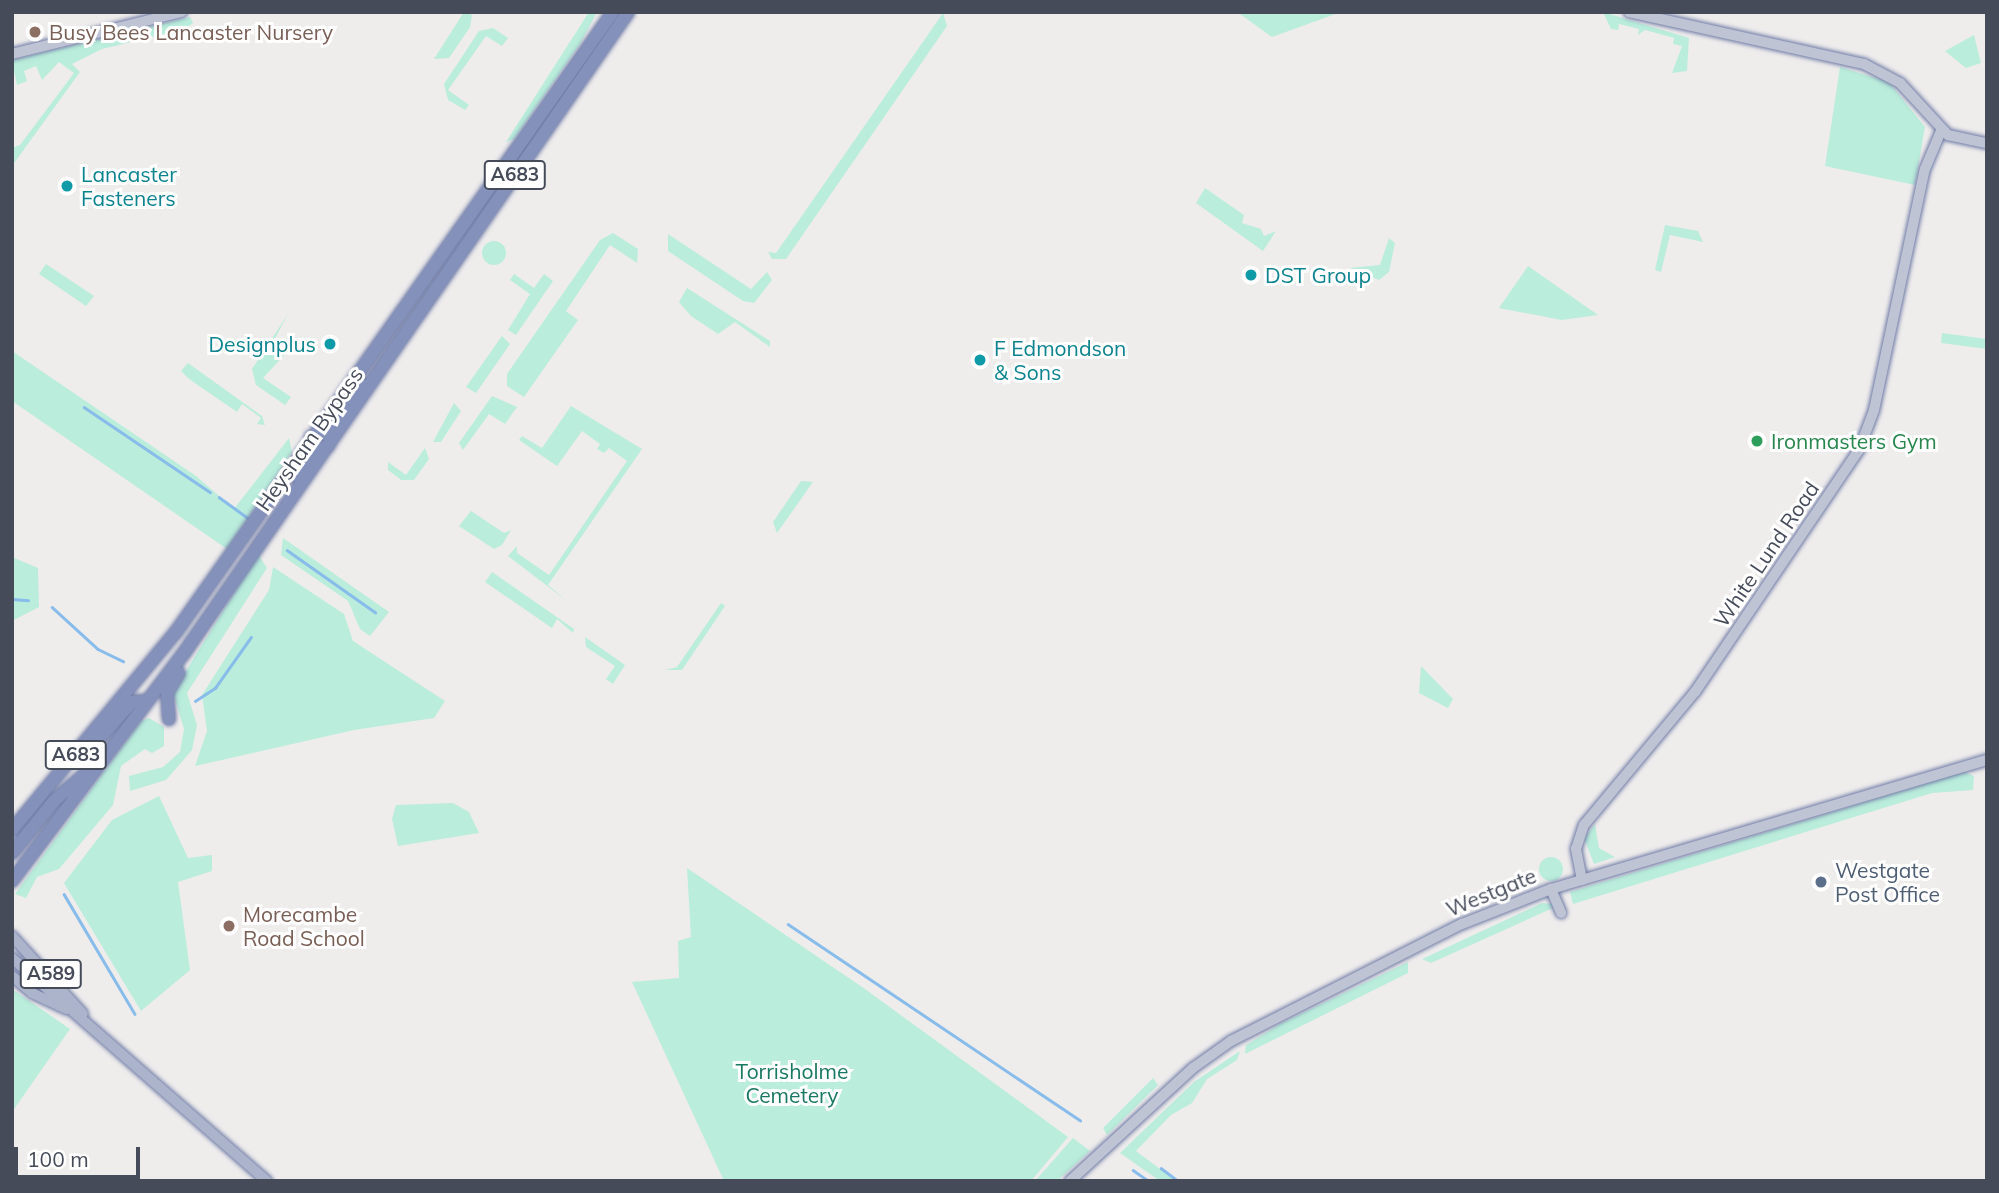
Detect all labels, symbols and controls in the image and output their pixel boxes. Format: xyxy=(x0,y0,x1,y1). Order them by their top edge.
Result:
place label: Busy Bees Lancaster Nursery xyxy=(49,19,333,45)
marker: Busy Bees Lancaster Nursery xyxy=(27,24,43,40)
road number: A683 xyxy=(484,160,546,190)
place label: Lancaster Fasteners xyxy=(81,161,177,211)
marker: Lancaster Fasteners xyxy=(59,178,75,194)
place label: DST Group xyxy=(1265,262,1371,288)
marker: DST Group xyxy=(1243,267,1259,283)
place label: Designplus xyxy=(208,331,316,357)
place label: F Edmondson & Sons xyxy=(994,335,1126,385)
marker: Designplus xyxy=(322,336,338,352)
marker: F Edmondson & Sons xyxy=(972,352,988,368)
street label: Heysham Bypass xyxy=(250,363,368,515)
place label: Ironmasters Gym xyxy=(1771,428,1937,454)
marker: Ironmasters Gym xyxy=(1749,433,1765,449)
street label: White Lund Road xyxy=(1708,476,1824,632)
road number: A683 xyxy=(44,740,108,770)
place label: Westgate Post Office xyxy=(1835,857,1940,907)
street label: Westgate xyxy=(1442,863,1540,921)
marker: Westgate Post Office xyxy=(1813,874,1829,890)
place label: Morecambe Road School xyxy=(243,901,365,951)
marker: Morecambe Road School xyxy=(221,918,237,934)
road number: A589 xyxy=(20,958,82,990)
park label: Torrisholme Cemetery xyxy=(736,1058,848,1108)
scale bar xyxy=(18,1134,144,1178)
text: 100 m xyxy=(27,1146,89,1172)

